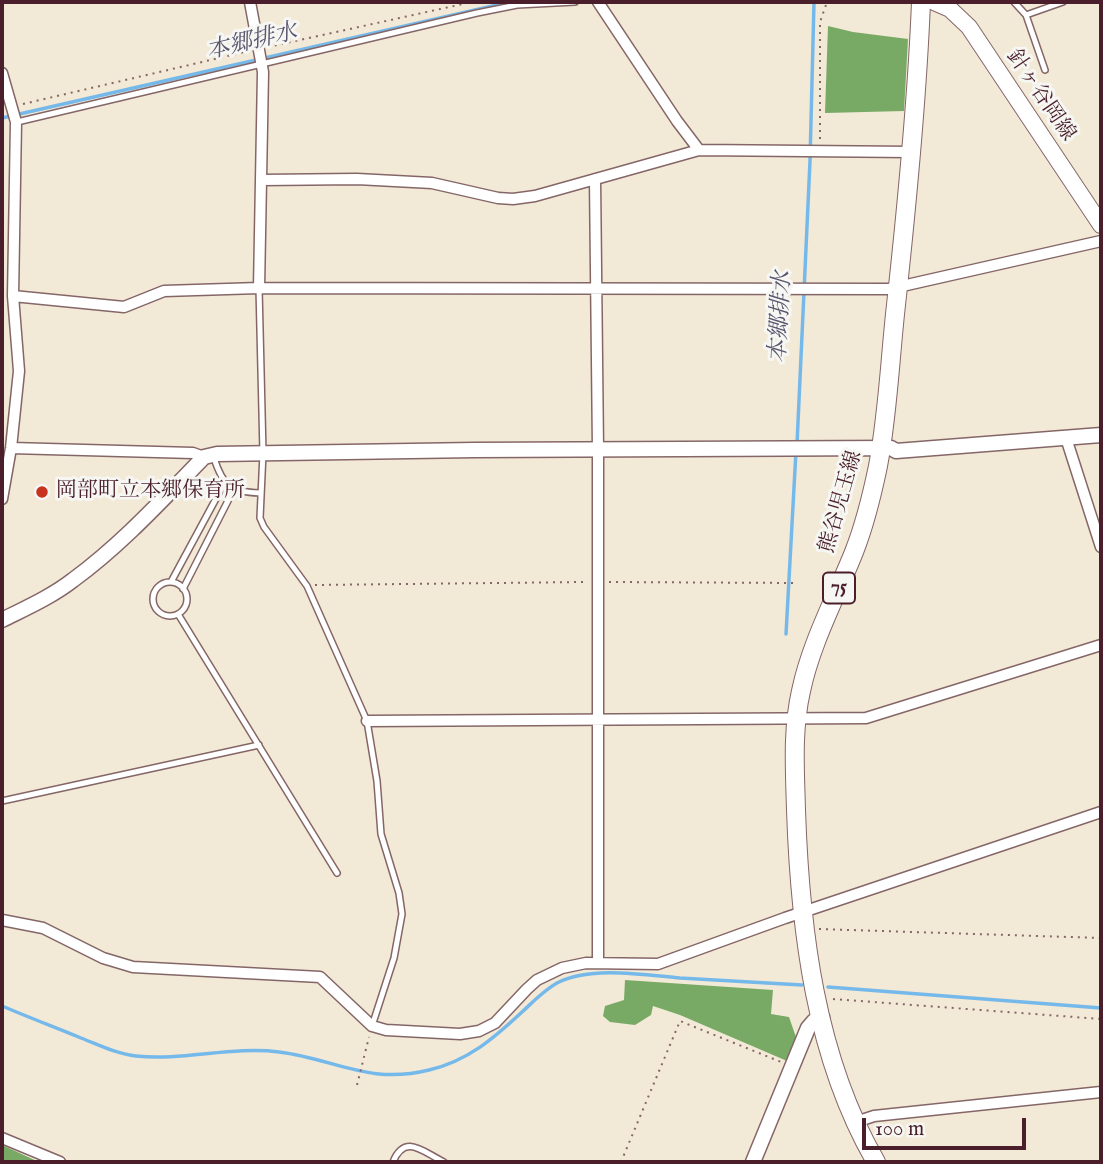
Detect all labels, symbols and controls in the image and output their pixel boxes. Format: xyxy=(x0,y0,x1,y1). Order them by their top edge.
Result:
water label: 本郷排水 xyxy=(204,19,300,67)
street label: 針ヶ谷岡線 xyxy=(1000,45,1080,147)
water label: 本郷排水 xyxy=(766,270,798,364)
street label: 熊谷児玉線 xyxy=(815,448,869,556)
place label: 岡部町立本郷保育所 xyxy=(56,479,245,505)
marker: 岡部町立本郷保育所 xyxy=(34,484,50,500)
road number: 75 xyxy=(823,572,855,604)
scale bar xyxy=(865,1104,1030,1148)
text: 100 m xyxy=(875,1116,924,1143)

